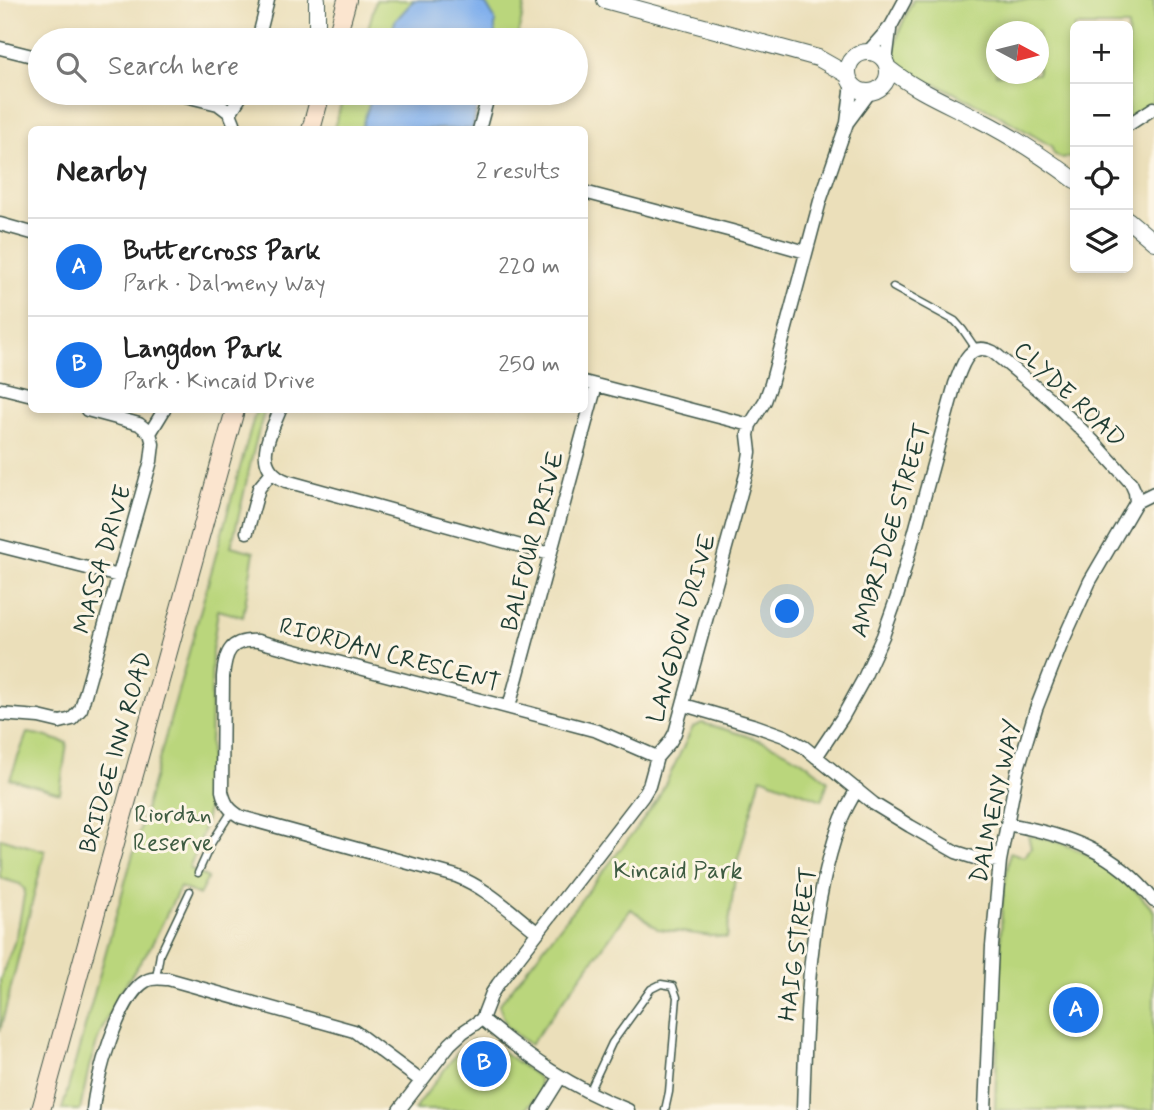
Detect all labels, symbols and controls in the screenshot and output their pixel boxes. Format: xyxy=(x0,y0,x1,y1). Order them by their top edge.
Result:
north arrow xyxy=(986,21,1049,84)
map controls xyxy=(1070,21,1133,273)
button: + xyxy=(1070,21,1133,84)
search box xyxy=(28,28,588,105)
icon: search xyxy=(52,48,90,86)
text: Search here xyxy=(108,50,239,84)
button: − xyxy=(1070,84,1133,147)
button: locate xyxy=(1070,147,1133,210)
text: Nearby xyxy=(56,152,147,191)
text: 2 results xyxy=(476,157,560,187)
button: layers xyxy=(1070,210,1133,273)
text: Buttercross Park xyxy=(123,235,321,269)
text: A xyxy=(71,252,87,282)
text: 220 m xyxy=(498,252,560,282)
text: Park · Dalmeny Way xyxy=(123,269,326,299)
text: Langdon Park xyxy=(123,333,282,367)
street label: CLYDE ROAD xyxy=(1006,335,1132,455)
text: B xyxy=(72,350,86,380)
text: 250 m xyxy=(498,350,560,380)
text: Park · Kincaid Drive xyxy=(123,367,315,397)
street label: AMBRIDGE STREET xyxy=(844,420,939,641)
street label: BALFOUR DRIVE xyxy=(495,448,572,635)
street label: MASSA DRIVE xyxy=(67,481,140,637)
street label: LANGDON DRIVE xyxy=(641,530,724,727)
your location xyxy=(770,594,804,628)
street label: RIORDAN CRESCENT xyxy=(276,611,504,700)
street label: BRIDGE INN ROAD xyxy=(73,648,160,857)
street label: DALMENY WAY xyxy=(964,716,1029,886)
park label: Riordan Reserve xyxy=(133,800,213,859)
park label: Kincaid Park xyxy=(613,856,743,887)
street label: HAIG STREET xyxy=(772,865,825,1023)
pin: A xyxy=(1053,984,1099,1036)
pin: B xyxy=(461,1038,507,1090)

